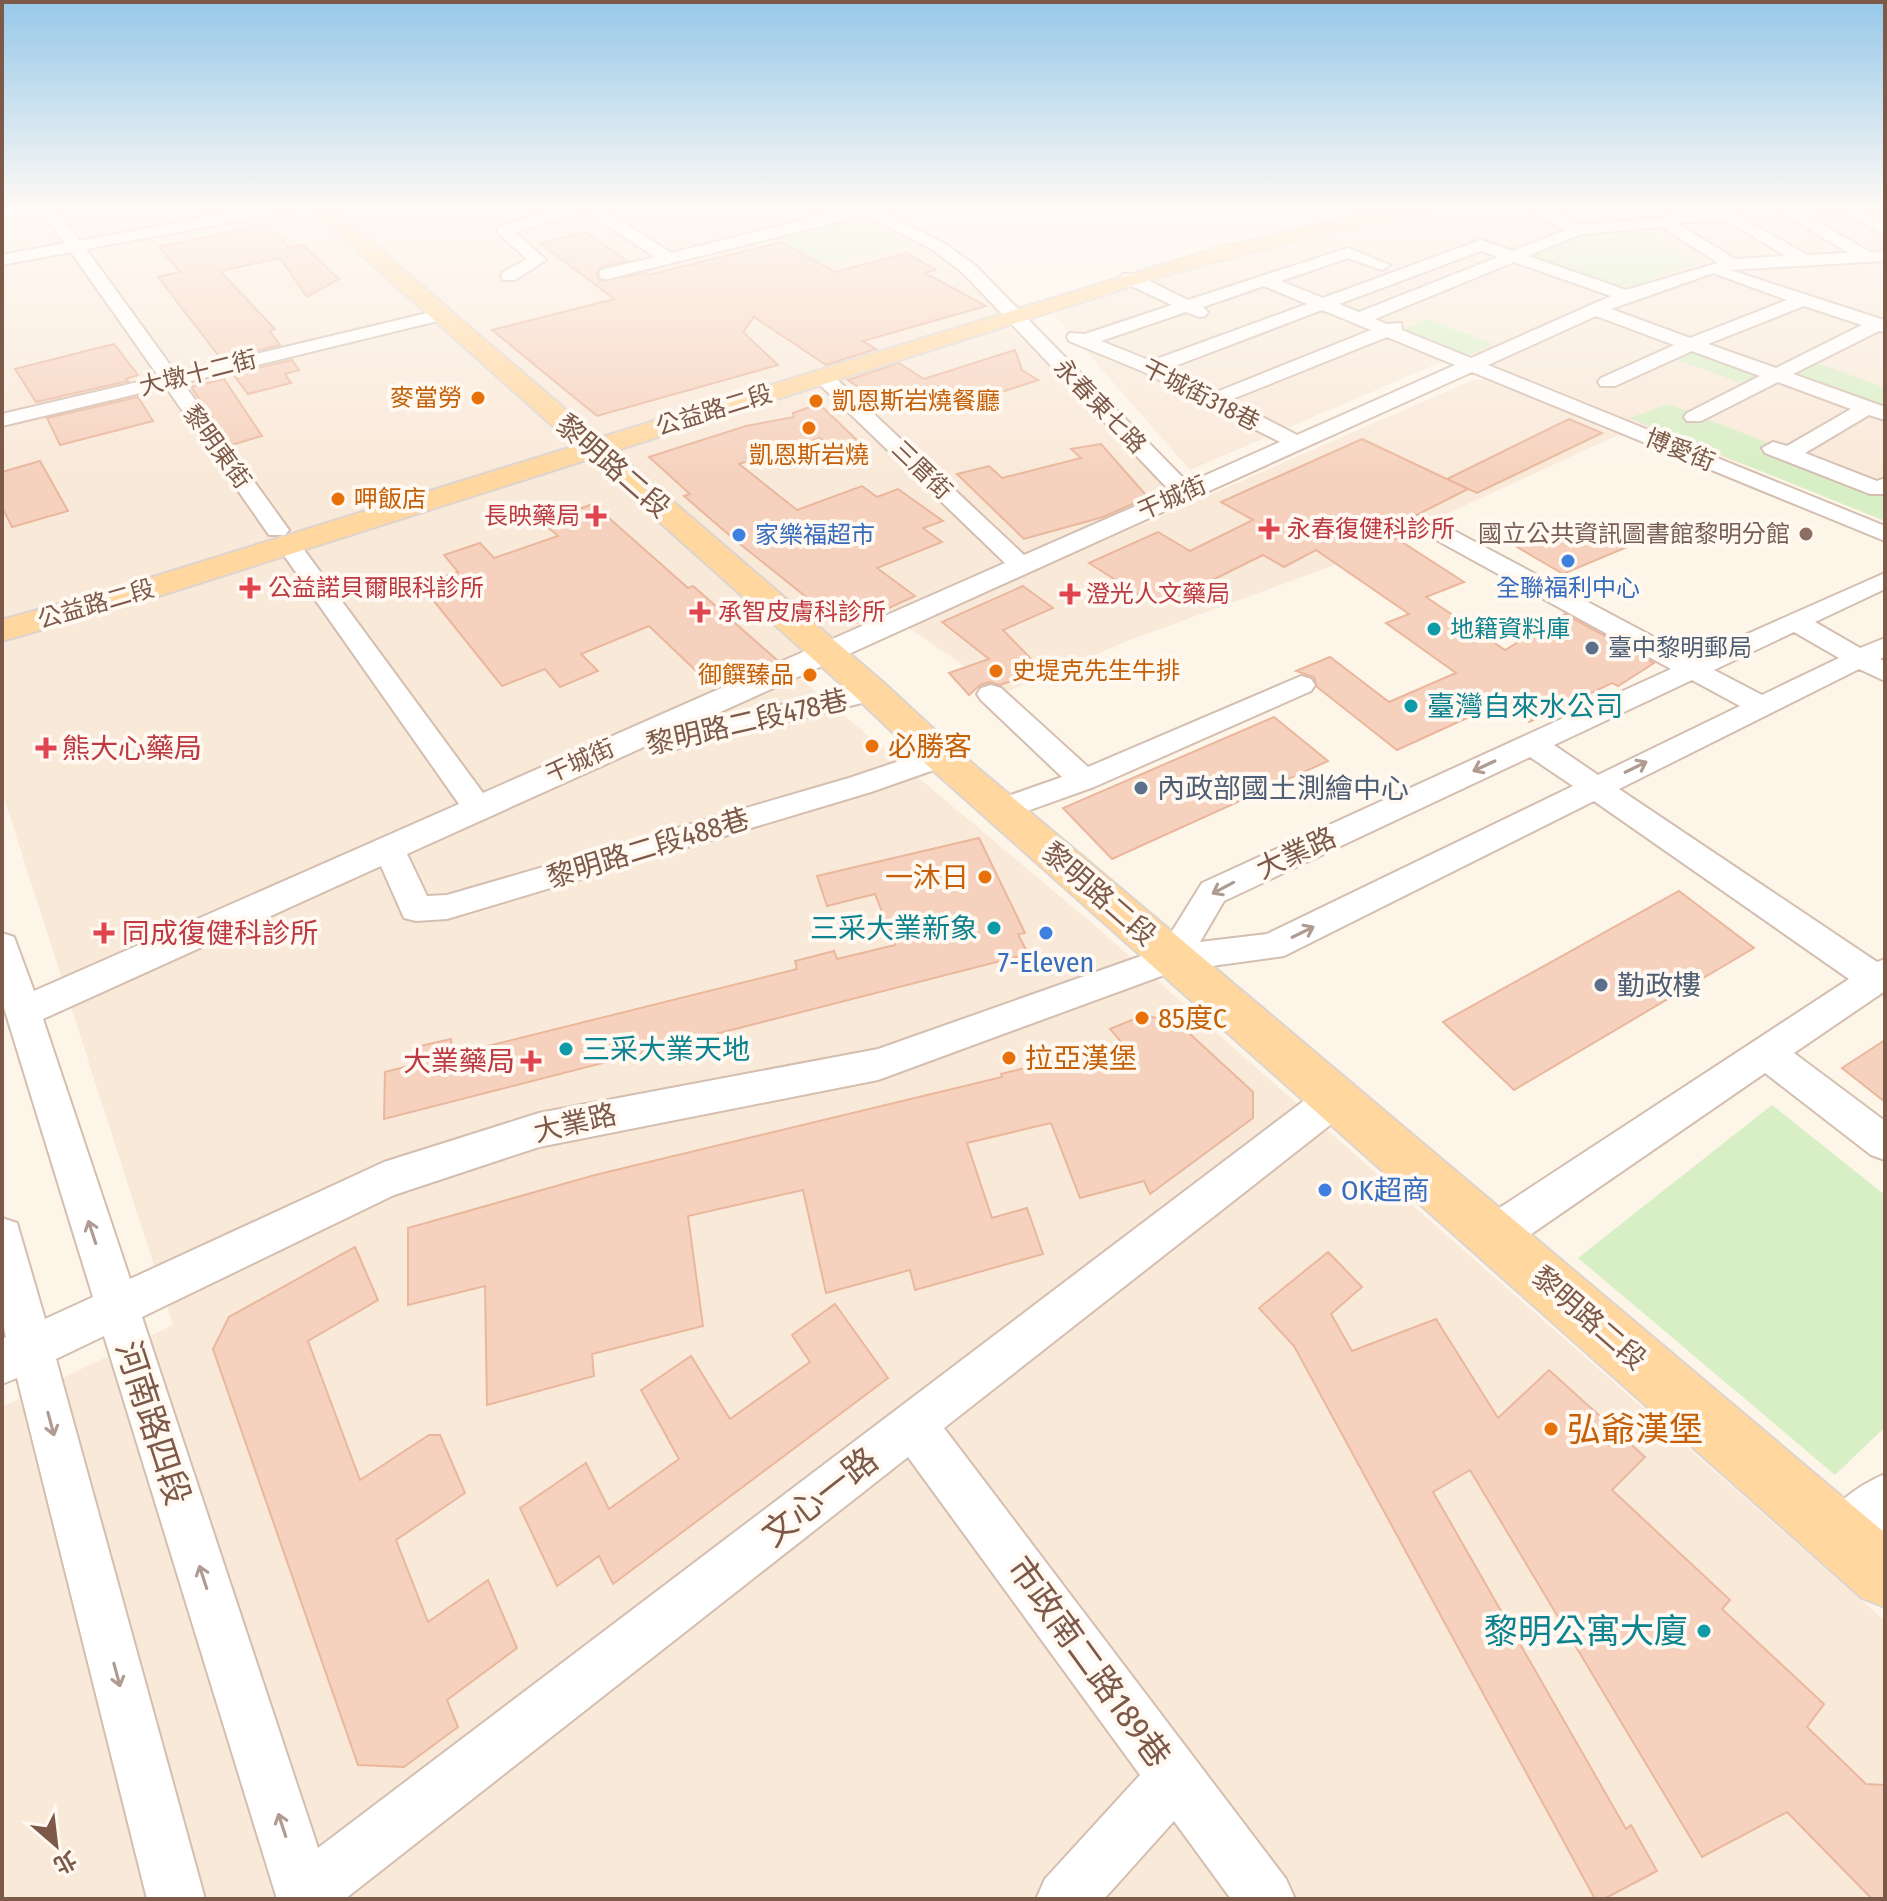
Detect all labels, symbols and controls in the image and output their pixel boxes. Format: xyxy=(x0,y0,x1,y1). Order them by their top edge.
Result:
street label: 大墩十二街 xyxy=(136,345,260,401)
street label: 永春東七路 xyxy=(1048,353,1152,459)
street label: 干城街318巷 xyxy=(1138,354,1264,436)
street label: 公益路二段 xyxy=(653,379,775,441)
place label: 麥當勞 xyxy=(390,384,462,412)
place label: 凱恩斯岩燒餐廳 xyxy=(832,387,1000,415)
marker: 麥當勞 xyxy=(469,389,487,407)
marker: 凱恩斯岩燒餐廳 xyxy=(807,392,825,410)
street label: 黎明東街 xyxy=(177,400,257,494)
street label: 黎明路二段 xyxy=(549,408,677,524)
marker: 凱恩斯岩燒 xyxy=(800,419,818,437)
street label: 博愛街 xyxy=(1641,424,1719,476)
street label: 三厝街 xyxy=(886,435,958,505)
place label: 凱恩斯岩燒 xyxy=(749,441,869,469)
street label: 干城街 xyxy=(1133,471,1211,525)
place label: 呷飯店 xyxy=(354,485,426,513)
marker: 呷飯店 xyxy=(329,490,347,508)
place label: 長映藥局 xyxy=(484,502,580,530)
marker: 長映藥局 xyxy=(587,507,605,525)
place label: 永春復健科診所 xyxy=(1287,515,1455,543)
marker: 永春復健科診所 xyxy=(1258,518,1280,540)
place label: 國立公共資訊圖書館黎明分館 xyxy=(1478,520,1790,548)
place label: 家樂福超市 xyxy=(755,521,875,549)
marker: 國立公共資訊圖書館黎明分館 xyxy=(1797,525,1815,543)
marker: 家樂福超市 xyxy=(730,526,748,544)
marker: 全聯福利中心 xyxy=(1559,552,1577,570)
street label: 公益路二段 xyxy=(34,574,158,634)
place label: 公益諾貝爾眼科診所 xyxy=(268,574,484,602)
place label: 全聯福利中心 xyxy=(1496,574,1640,602)
marker: 公益諾貝爾眼科診所 xyxy=(239,577,261,599)
place label: 澄光人文藥局 xyxy=(1086,580,1230,608)
marker: 澄光人文藥局 xyxy=(1061,585,1079,603)
place label: 承智皮膚科診所 xyxy=(718,598,886,626)
marker: 承智皮膚科診所 xyxy=(689,601,711,623)
place label: 地籍資料庫 xyxy=(1450,615,1570,643)
marker: 地籍資料庫 xyxy=(1425,620,1443,638)
place label: 臺中黎明郵局 xyxy=(1608,634,1752,662)
marker: 臺中黎明郵局 xyxy=(1583,639,1601,657)
place label: 史堤克先生牛排 xyxy=(1012,657,1180,685)
place label: 御饌臻品 xyxy=(698,661,794,689)
marker: 史堤克先生牛排 xyxy=(987,662,1005,680)
marker: 御饌臻品 xyxy=(801,666,819,684)
street label: 黎明路二段478巷 xyxy=(643,683,851,761)
place label: 臺灣自來水公司 xyxy=(1427,690,1623,723)
marker: 臺灣自來水公司 xyxy=(1402,697,1420,715)
place label: 必勝客 xyxy=(888,730,972,763)
place label: 熊大心藥局 xyxy=(62,732,202,765)
street label: 干城街 xyxy=(541,734,619,788)
marker: 必勝客 xyxy=(863,737,881,755)
marker: 熊大心藥局 xyxy=(37,739,55,757)
one-way arrow xyxy=(1472,759,1496,774)
one-way arrow xyxy=(1624,759,1648,774)
place label: 內政部國土測繪中心 xyxy=(1157,772,1409,805)
marker: 內政部國土測繪中心 xyxy=(1132,779,1150,797)
street label: 黎明路二段488巷 xyxy=(543,802,753,894)
street label: 大業路 xyxy=(1251,820,1341,886)
street label: 黎明路二段 xyxy=(1035,836,1163,952)
place label: 一沐日 xyxy=(885,861,969,894)
marker: 一沐日 xyxy=(976,868,994,886)
one-way arrow xyxy=(1212,880,1235,896)
place label: 三采大業新象 xyxy=(810,912,978,945)
place label: 同成復健科診所 xyxy=(122,917,318,950)
marker: 三采大業新象 xyxy=(985,919,1003,937)
marker: 同成復健科診所 xyxy=(93,922,115,944)
one-way arrow xyxy=(1290,923,1314,939)
marker: 7-Eleven xyxy=(1037,924,1055,942)
place label: 7-Eleven xyxy=(998,946,1094,979)
place label: 勤政樓 xyxy=(1617,969,1701,1002)
marker: 勤政樓 xyxy=(1592,976,1610,994)
place label: 85度C xyxy=(1158,1002,1227,1035)
marker: 85度C xyxy=(1133,1009,1151,1027)
place label: 三采大業天地 xyxy=(582,1033,750,1066)
marker: 三采大業天地 xyxy=(557,1040,575,1058)
place label: 拉亞漢堡 xyxy=(1025,1042,1137,1075)
place label: 大業藥局 xyxy=(403,1045,515,1078)
marker: 拉亞漢堡 xyxy=(1000,1049,1018,1067)
marker: 大業藥局 xyxy=(522,1052,540,1070)
street label: 大業路 xyxy=(530,1097,620,1149)
place label: OK超商 xyxy=(1341,1174,1429,1207)
marker: OK超商 xyxy=(1316,1181,1334,1199)
one-way arrow xyxy=(84,1220,99,1245)
street label: 黎明路二段 xyxy=(1525,1260,1653,1376)
street label: 河南路四段 xyxy=(107,1336,199,1510)
place label: 弘爺漢堡 xyxy=(1567,1409,1703,1450)
one-way arrow xyxy=(45,1410,60,1436)
marker: 弘爺漢堡 xyxy=(1542,1420,1560,1438)
street label: 文心一路 xyxy=(754,1439,886,1555)
street label: 市政南二路189巷 xyxy=(999,1549,1179,1775)
one-way arrow xyxy=(194,1565,209,1590)
place label: 黎明公寓大廈 xyxy=(1484,1611,1688,1652)
marker: 黎明公寓大廈 xyxy=(1695,1622,1713,1640)
one-way arrow xyxy=(111,1661,126,1687)
north arrow xyxy=(16,1805,96,1885)
one-way arrow xyxy=(274,1812,289,1837)
text: 北 xyxy=(49,1845,81,1879)

